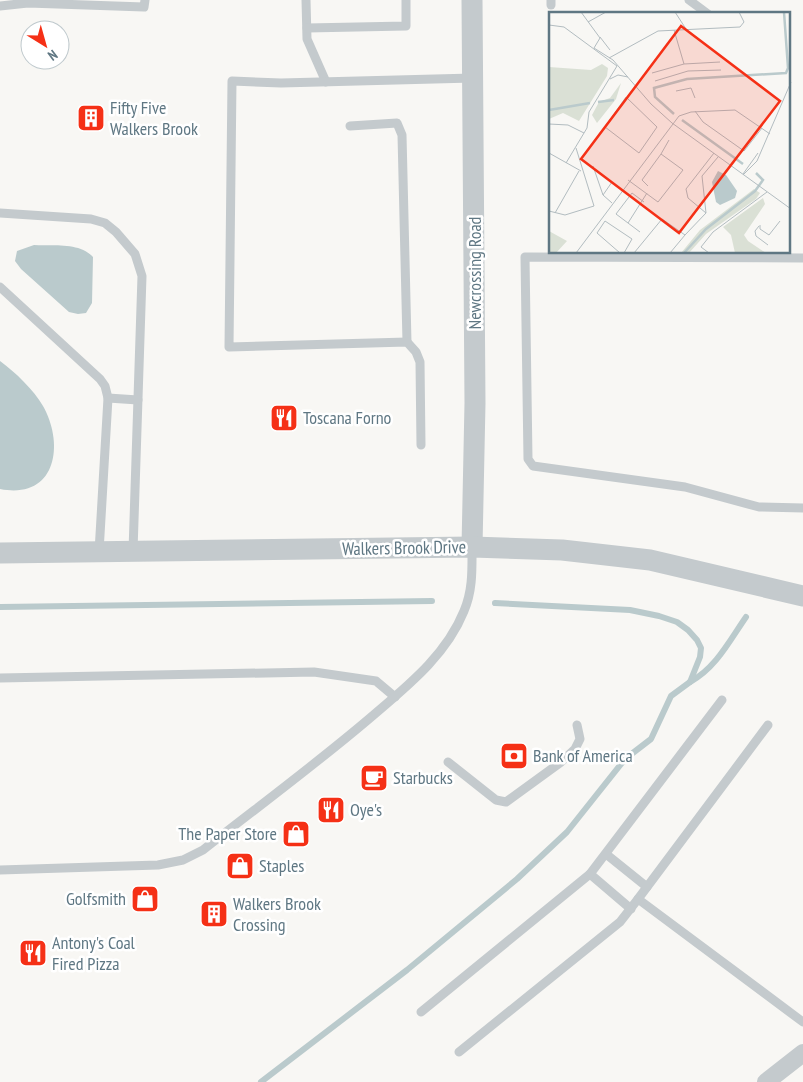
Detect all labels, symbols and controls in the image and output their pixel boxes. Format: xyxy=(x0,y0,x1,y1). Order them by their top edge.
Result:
inset map xyxy=(549,12,790,254)
north arrow xyxy=(20,20,70,70)
text: N xyxy=(44,46,61,65)
place label: Fifty Five Walkers Brook xyxy=(110,96,198,140)
building icon: Fifty Five Walkers Brook xyxy=(76,103,106,133)
street label: Newcrossing Road xyxy=(463,217,486,329)
restaurant icon: Toscana Forno xyxy=(269,403,299,433)
place label: Toscana Forno xyxy=(303,406,392,429)
street label: Walkers Brook Drive xyxy=(342,535,466,560)
bank icon: Bank of America xyxy=(499,741,529,771)
place label: Bank of America xyxy=(533,744,633,767)
cafe icon: Starbucks xyxy=(359,763,389,793)
place label: Starbucks xyxy=(393,766,453,789)
restaurant icon: Oye's xyxy=(316,795,346,825)
place label: Oye's xyxy=(350,798,382,821)
shop icon: The Paper Store xyxy=(281,819,311,849)
place label: The Paper Store xyxy=(178,822,277,845)
shop icon: Staples xyxy=(225,851,255,881)
place label: Staples xyxy=(259,854,304,877)
shop icon: Golfsmith xyxy=(130,884,160,914)
place label: Golfsmith xyxy=(66,887,126,910)
place label: Walkers Brook Crossing xyxy=(233,892,321,936)
building icon: Walkers Brook Crossing xyxy=(199,899,229,929)
place label: Antony's Coal Fired Pizza xyxy=(52,931,136,975)
restaurant icon: Antony's Coal Fired Pizza xyxy=(18,938,48,968)

